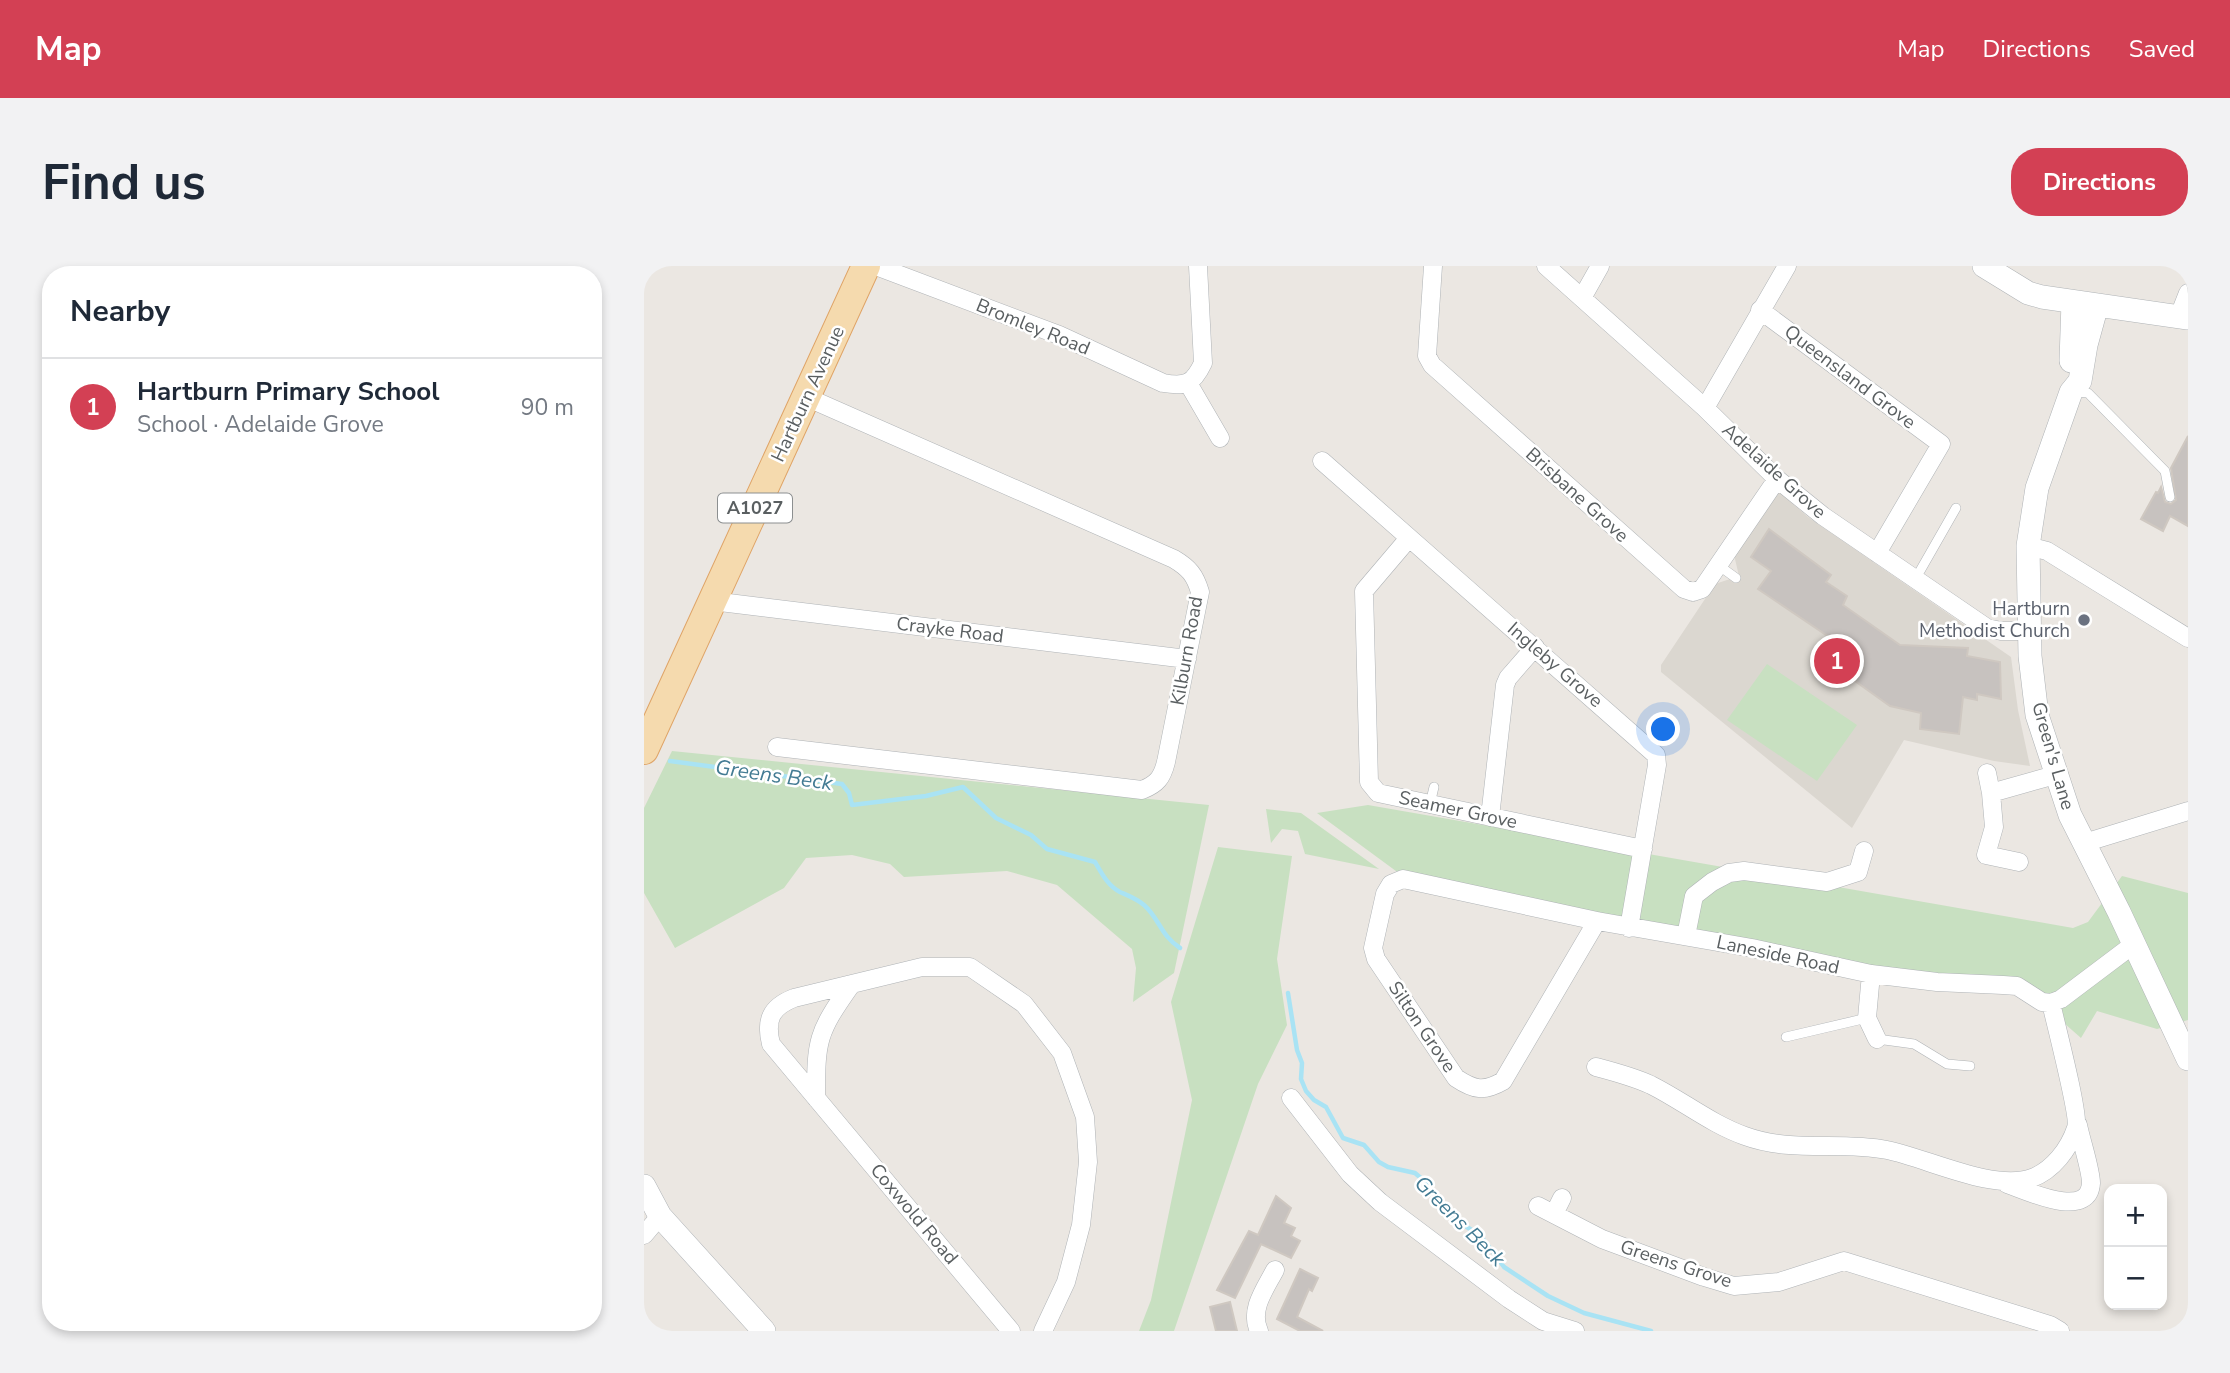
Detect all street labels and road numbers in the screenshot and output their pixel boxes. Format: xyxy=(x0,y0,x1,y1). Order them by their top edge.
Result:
street label: Bromley Road xyxy=(972,292,1094,362)
street label: Queensland Grove xyxy=(1779,319,1921,435)
street label: Hartburn Avenue xyxy=(765,322,851,466)
street label: Adelaide Grove xyxy=(1716,417,1832,525)
street label: Brisbane Grove xyxy=(1520,442,1634,548)
road number: A1027 xyxy=(718,494,792,522)
street label: Kilburn Road xyxy=(1165,594,1209,708)
street label: Crayke Road xyxy=(895,611,1005,649)
street label: Ingleby Grove xyxy=(1502,616,1608,714)
street label: Green's Lane xyxy=(2025,699,2081,813)
street label: Seamer Grove xyxy=(1396,785,1520,835)
street label: Laneside Road xyxy=(1714,929,1842,981)
street label: Silton Grove xyxy=(1382,976,1462,1078)
street label: Coxwold Road xyxy=(864,1158,964,1270)
street label: Greens Grove xyxy=(1617,1234,1735,1294)

